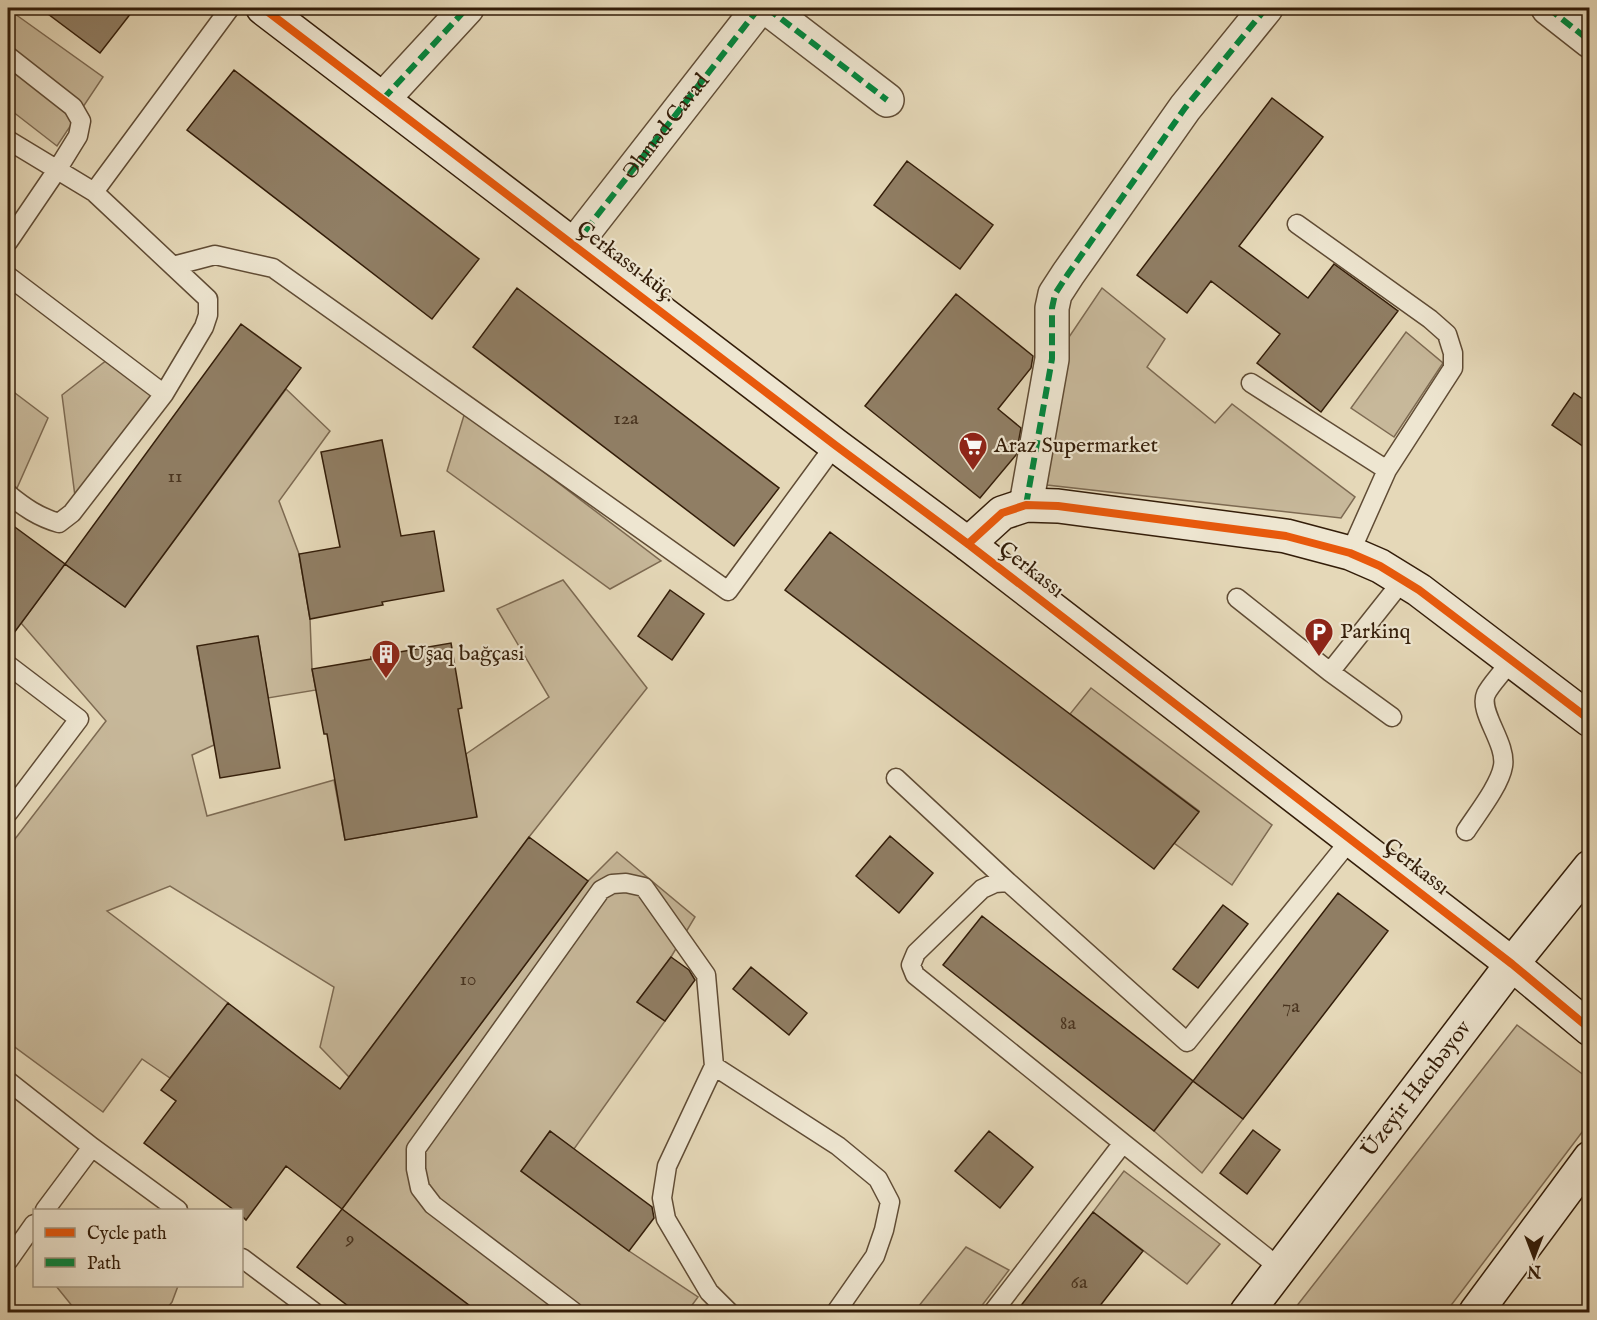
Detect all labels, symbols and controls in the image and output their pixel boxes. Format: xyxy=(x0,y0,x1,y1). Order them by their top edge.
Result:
street label: Əhməd Cavad xyxy=(616,68,717,185)
street label: Çerkassı küç. xyxy=(570,215,682,309)
house number: 12a xyxy=(613,406,639,431)
supermarket icon: Araz Supermarket xyxy=(957,430,989,472)
place label: Araz Supermarket xyxy=(993,432,1158,460)
house number: 11 xyxy=(168,464,182,489)
street label: Çerkassı xyxy=(992,535,1070,605)
parking icon: Parkinq xyxy=(1303,616,1335,658)
place label: Parkinq xyxy=(1340,618,1411,646)
building icon: Uşaq bağçasi xyxy=(370,638,402,680)
place label: Uşaq bağçasi xyxy=(407,640,525,668)
street label: Çerkassı xyxy=(1377,832,1455,902)
house number: 10 xyxy=(459,967,477,992)
house number: 7a xyxy=(1282,994,1300,1019)
house number: 8a xyxy=(1060,1011,1077,1036)
street label: Üzeyir Hacıbəyov xyxy=(1355,1015,1478,1163)
legend xyxy=(33,1209,243,1287)
text: Cycle path xyxy=(87,1223,167,1246)
house number: 9 xyxy=(345,1226,354,1251)
north arrow xyxy=(1504,1227,1564,1287)
text: Path xyxy=(87,1253,121,1276)
text: N xyxy=(1527,1260,1542,1280)
house number: 6a xyxy=(1070,1270,1088,1295)

